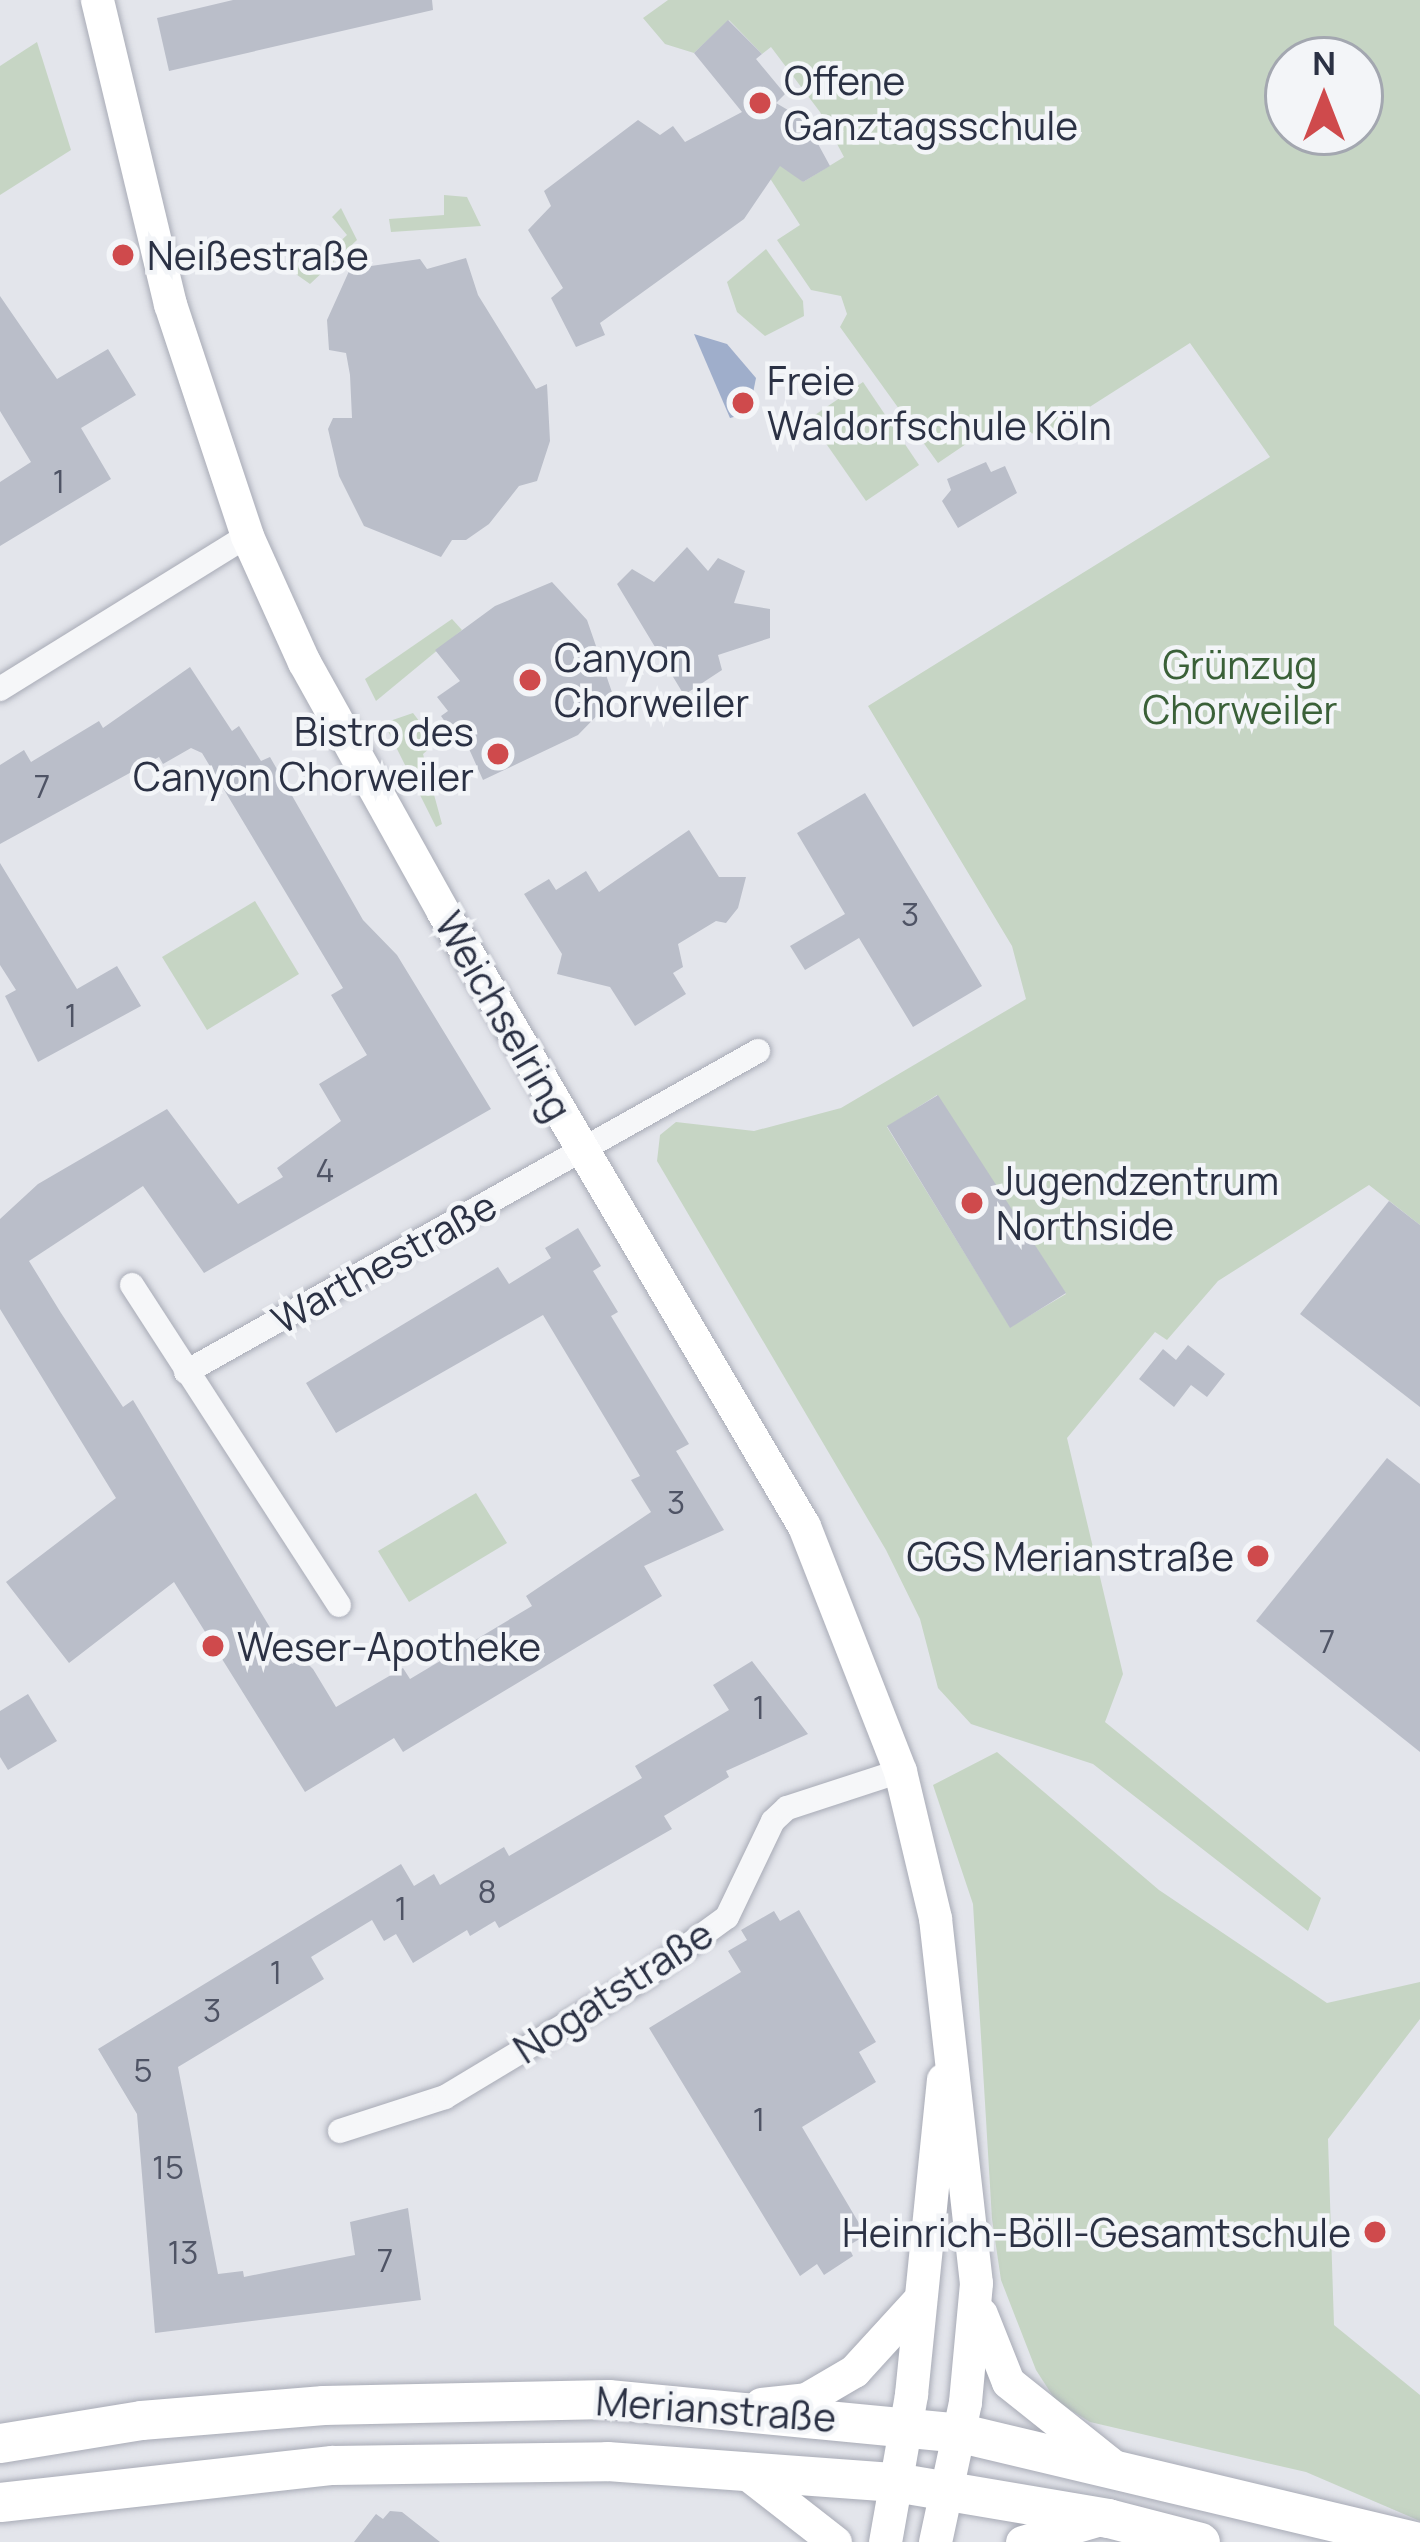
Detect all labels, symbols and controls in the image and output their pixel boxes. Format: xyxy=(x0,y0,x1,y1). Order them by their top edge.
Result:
north arrow xyxy=(1264,36,1384,156)
text: N xyxy=(1312,40,1336,85)
place label: Offene Ganztagsschule xyxy=(784,58,1078,149)
marker: Offene Ganztagsschule xyxy=(747,90,773,116)
place label: Neißestraße xyxy=(147,232,369,278)
marker: Neißestraße xyxy=(110,242,136,268)
place label: Freie Waldorfschule Köln xyxy=(767,358,1112,449)
marker: Freie Waldorfschule Köln xyxy=(730,390,756,416)
house number: 1 xyxy=(53,461,65,501)
place label: Canyon Chorweiler xyxy=(554,635,749,726)
park label: Grünzug Chorweiler xyxy=(1142,642,1338,733)
marker: Canyon Chorweiler xyxy=(517,667,543,693)
place label: Bistro des Canyon Chorweiler xyxy=(133,709,474,800)
marker: Bistro des Canyon Chorweiler xyxy=(485,741,511,767)
house number: 7 xyxy=(34,766,50,806)
house number: 3 xyxy=(901,894,919,934)
street label: Weichselring xyxy=(426,904,582,1128)
house number: 1 xyxy=(65,995,77,1035)
house number: 4 xyxy=(315,1150,335,1190)
place label: Jugendzentrum Northside xyxy=(996,1158,1279,1249)
street label: Warthestraße xyxy=(264,1181,504,1343)
marker: Jugendzentrum Northside xyxy=(959,1190,985,1216)
house number: 3 xyxy=(667,1482,685,1522)
place label: GGS Merianstraße xyxy=(906,1533,1234,1579)
marker: GGS Merianstraße xyxy=(1245,1543,1271,1569)
house number: 7 xyxy=(1319,1621,1335,1661)
place label: Weser-Apotheke xyxy=(237,1623,541,1669)
marker: Weser-Apotheke xyxy=(200,1633,226,1659)
house number: 1 xyxy=(753,1687,765,1727)
house number: 8 xyxy=(477,1871,497,1911)
house number: 1 xyxy=(395,1888,407,1928)
street label: Nogatstraße xyxy=(505,1909,721,2073)
house number: 1 xyxy=(270,1952,282,1992)
house number: 3 xyxy=(203,1990,221,2030)
house number: 5 xyxy=(133,2050,153,2090)
house number: 1 xyxy=(753,2099,765,2139)
house number: 15 xyxy=(152,2147,184,2187)
place label: Heinrich-Böll-Gesamtschule xyxy=(842,2209,1351,2255)
marker: Heinrich-Böll-Gesamtschule xyxy=(1362,2219,1388,2245)
house number: 13 xyxy=(167,2232,199,2272)
house number: 7 xyxy=(377,2240,393,2280)
street label: Merianstraße xyxy=(594,2377,838,2441)

